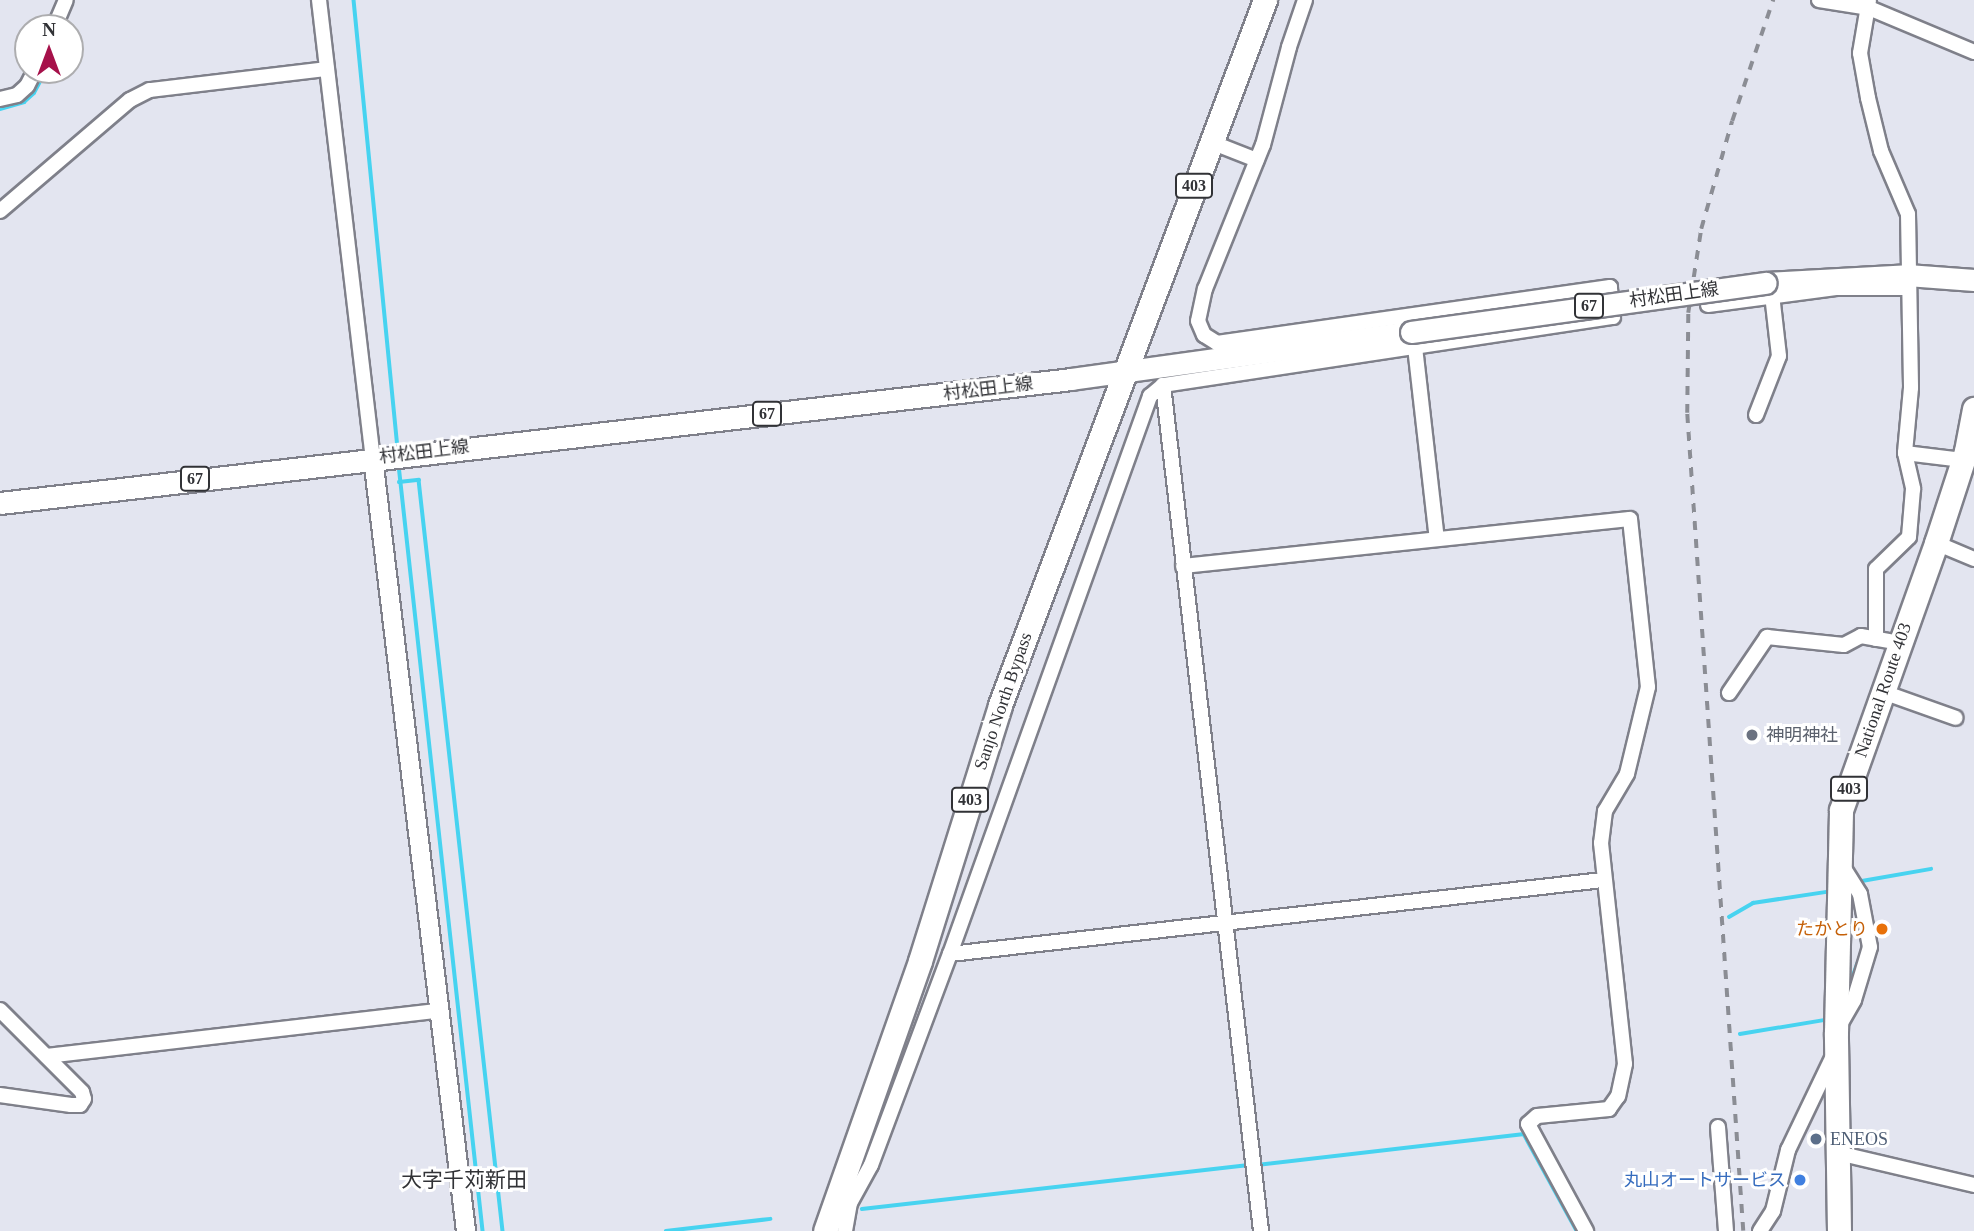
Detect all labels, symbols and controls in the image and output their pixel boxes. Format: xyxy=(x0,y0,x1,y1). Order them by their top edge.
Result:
north arrow xyxy=(14,14,84,84)
text: N xyxy=(42,19,56,40)
road number: 403 xyxy=(1175,174,1213,198)
street label: 村松田上線 xyxy=(1628,278,1720,312)
road number: 67 xyxy=(1573,294,1605,318)
street label: 村松田上線 xyxy=(942,373,1034,405)
road number: 67 xyxy=(751,402,783,426)
street label: 村松田上線 xyxy=(378,436,470,468)
road number: 67 xyxy=(179,466,211,492)
street label: National Route 403 xyxy=(1850,620,1916,760)
street label: Sanjo North Bypass xyxy=(969,629,1037,773)
place label: 神明神社 xyxy=(1766,724,1838,746)
marker: 神明神社 xyxy=(1744,727,1760,743)
road number: 403 xyxy=(1830,776,1868,802)
road number: 403 xyxy=(951,788,989,813)
place label: たかとり xyxy=(1796,918,1868,940)
marker: たかとり xyxy=(1874,921,1890,937)
place label: ENEOS xyxy=(1830,1128,1888,1150)
marker: ENEOS xyxy=(1808,1131,1824,1147)
district label: 大字千苅新田 xyxy=(401,1167,527,1193)
place label: 丸山オートサービス xyxy=(1624,1169,1786,1191)
marker: 丸山オートサービス xyxy=(1792,1172,1808,1188)

